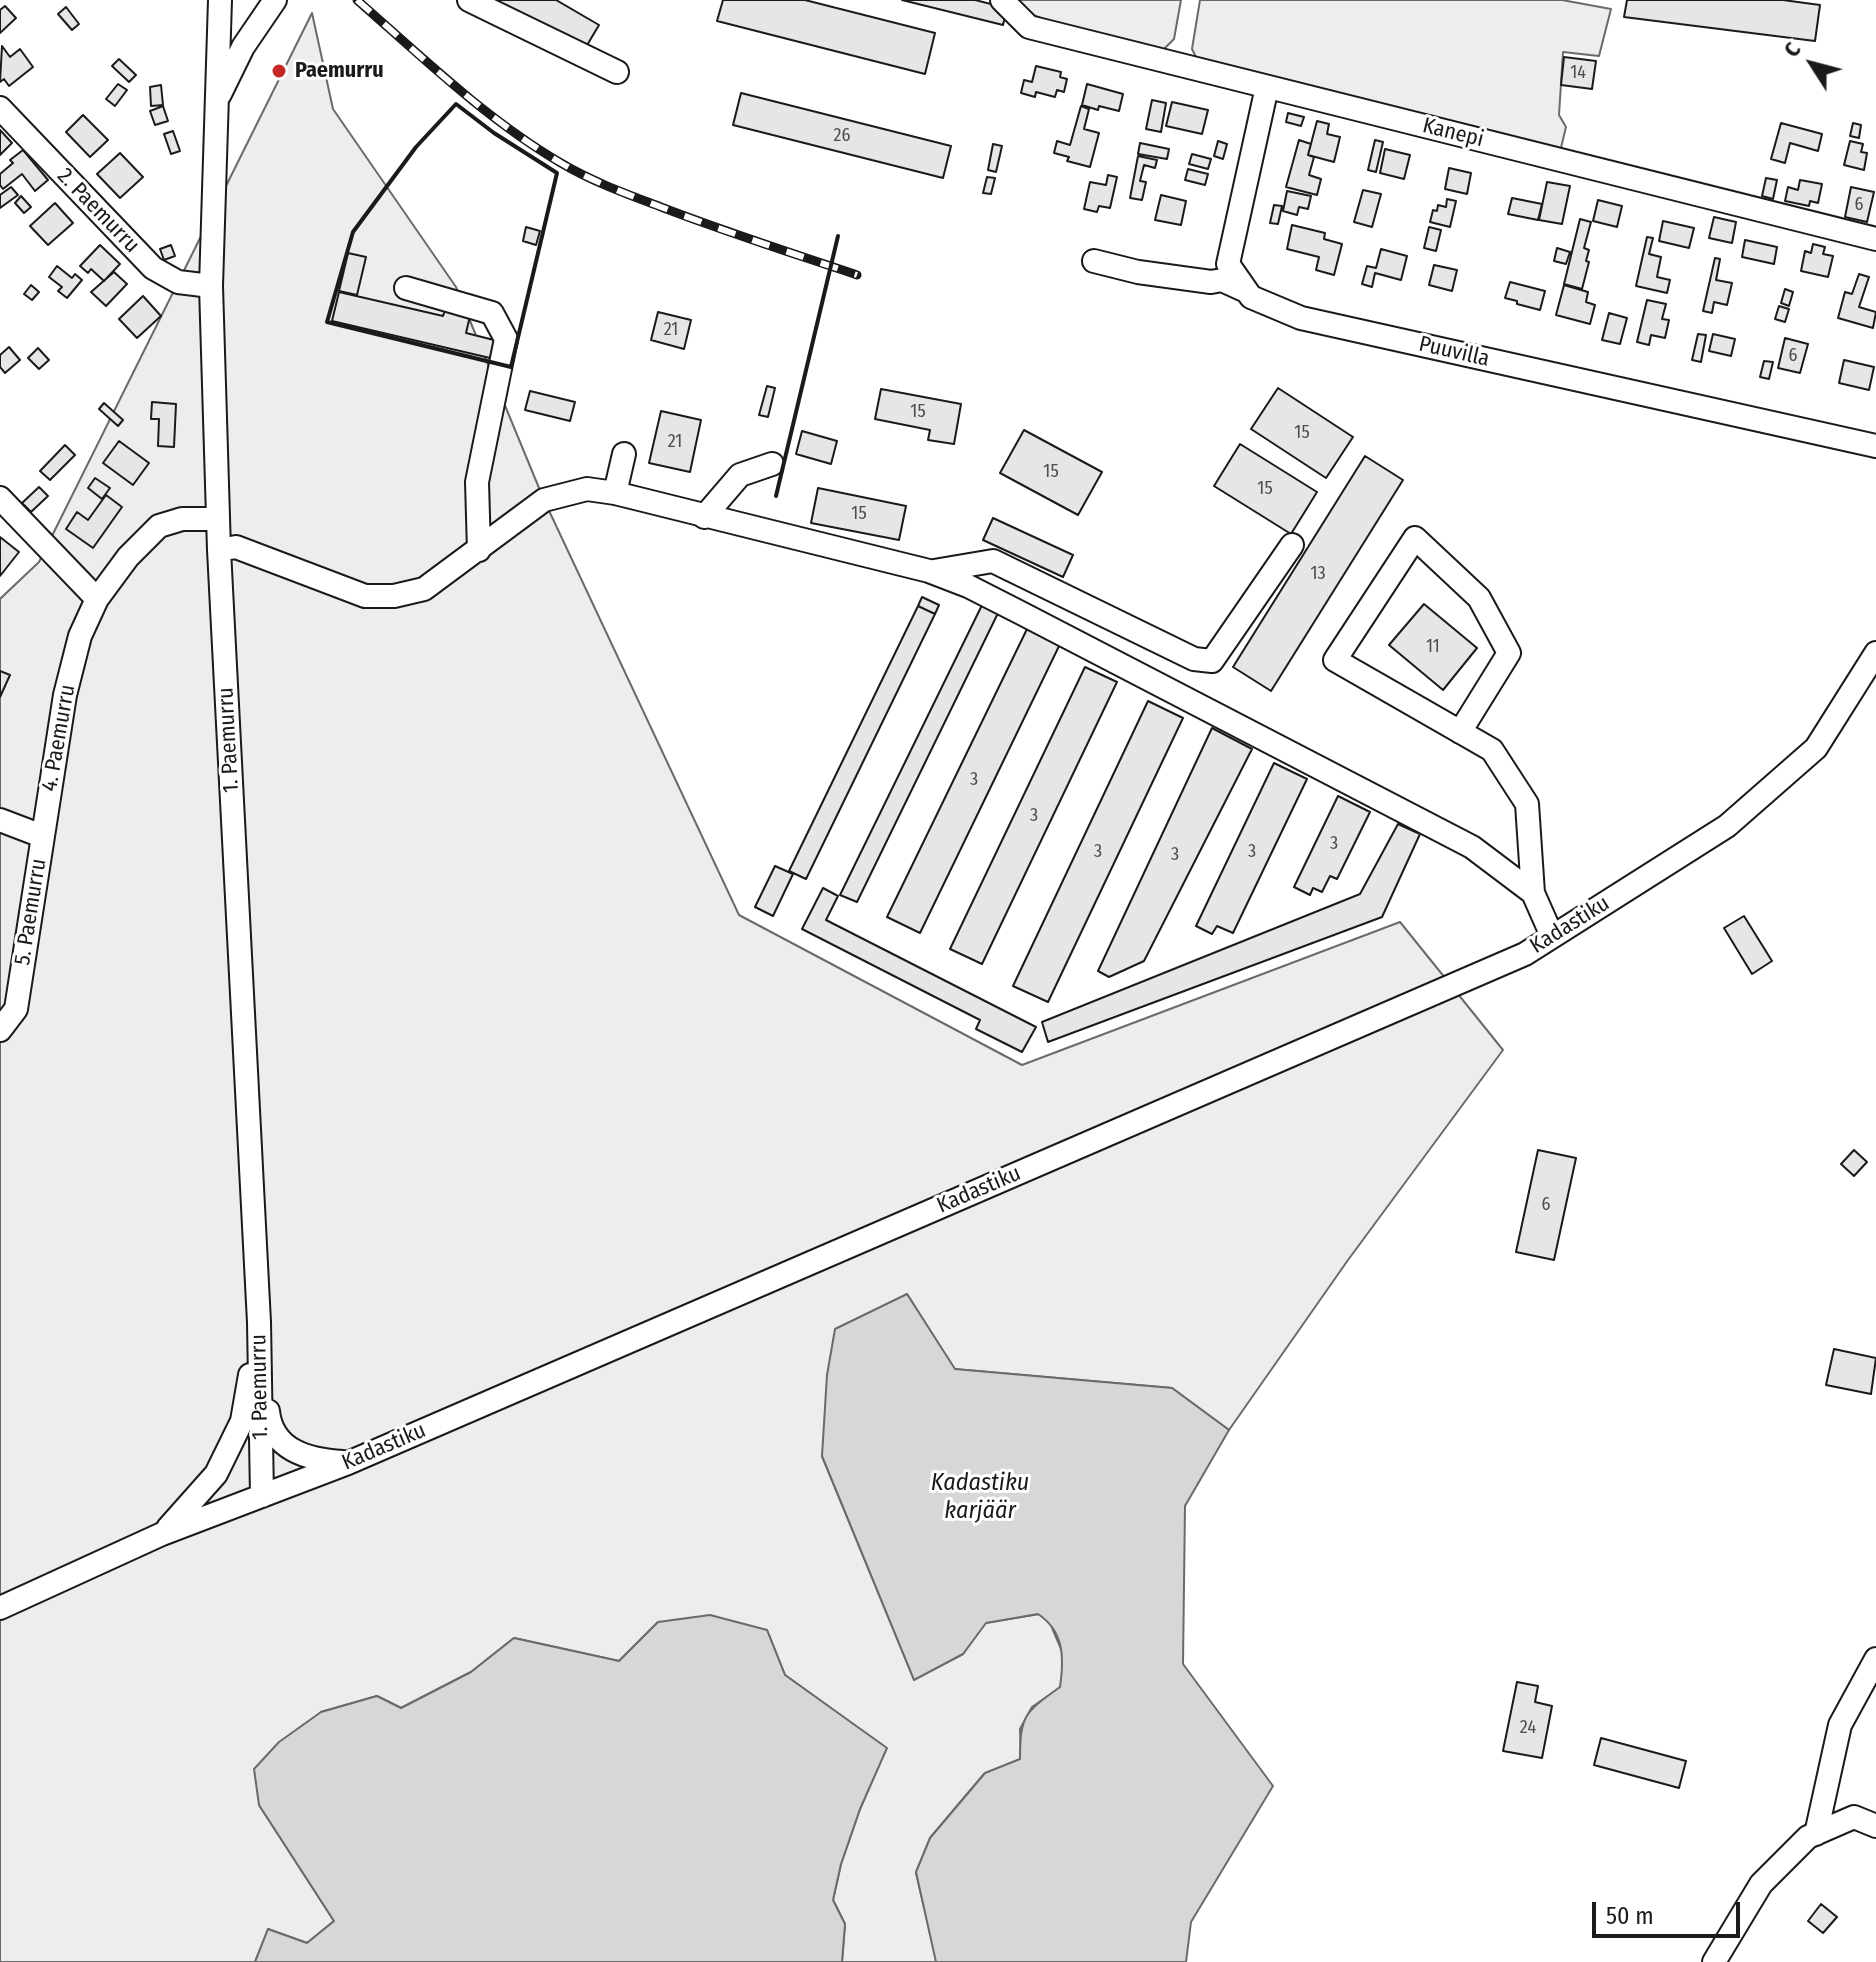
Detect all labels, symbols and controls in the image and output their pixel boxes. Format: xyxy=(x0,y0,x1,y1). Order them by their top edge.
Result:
north arrow xyxy=(1772,24,1852,104)
text: С xyxy=(1778,37,1806,62)
place label: Paemurru xyxy=(295,58,384,84)
marker: Paemurru xyxy=(270,62,288,80)
house number: 14 xyxy=(1570,62,1586,84)
street label: Kanepi xyxy=(1420,113,1486,153)
house number: 26 xyxy=(834,125,850,147)
street label: 2. Paemurru xyxy=(51,163,145,259)
house number: 6 xyxy=(1855,194,1863,216)
house number: 21 xyxy=(664,319,678,341)
street label: Puuvilla xyxy=(1416,331,1492,373)
house number: 6 xyxy=(1789,345,1797,367)
house number: 15 xyxy=(910,401,926,423)
house number: 15 xyxy=(1294,422,1310,444)
house number: 21 xyxy=(668,431,682,453)
house number: 15 xyxy=(1043,461,1059,483)
house number: 15 xyxy=(1257,478,1273,500)
house number: 15 xyxy=(851,503,867,525)
house number: 13 xyxy=(1310,563,1326,585)
house number: 11 xyxy=(1426,636,1440,658)
street label: 4. Paemurru xyxy=(37,683,81,793)
street label: 1. Paemurru xyxy=(213,687,245,793)
house number: 3 xyxy=(970,769,978,791)
house number: 3 xyxy=(1030,805,1038,827)
house number: 3 xyxy=(1330,833,1338,855)
house number: 3 xyxy=(1094,841,1102,863)
house number: 3 xyxy=(1248,841,1256,863)
house number: 3 xyxy=(1171,844,1179,866)
street label: 5. Paemurru xyxy=(10,857,52,967)
street label: Kadastiku xyxy=(1526,890,1614,960)
street label: Kadastiku xyxy=(933,1161,1025,1219)
house number: 6 xyxy=(1542,1194,1550,1216)
street label: 1. Paemurru xyxy=(246,1334,274,1440)
street label: Kadastiku xyxy=(338,1418,430,1476)
water label: Kadastiku karjäär xyxy=(931,1469,1029,1525)
house number: 24 xyxy=(1520,1717,1536,1739)
scale bar xyxy=(1596,1886,1744,1936)
text: 50 m xyxy=(1606,1902,1654,1930)

